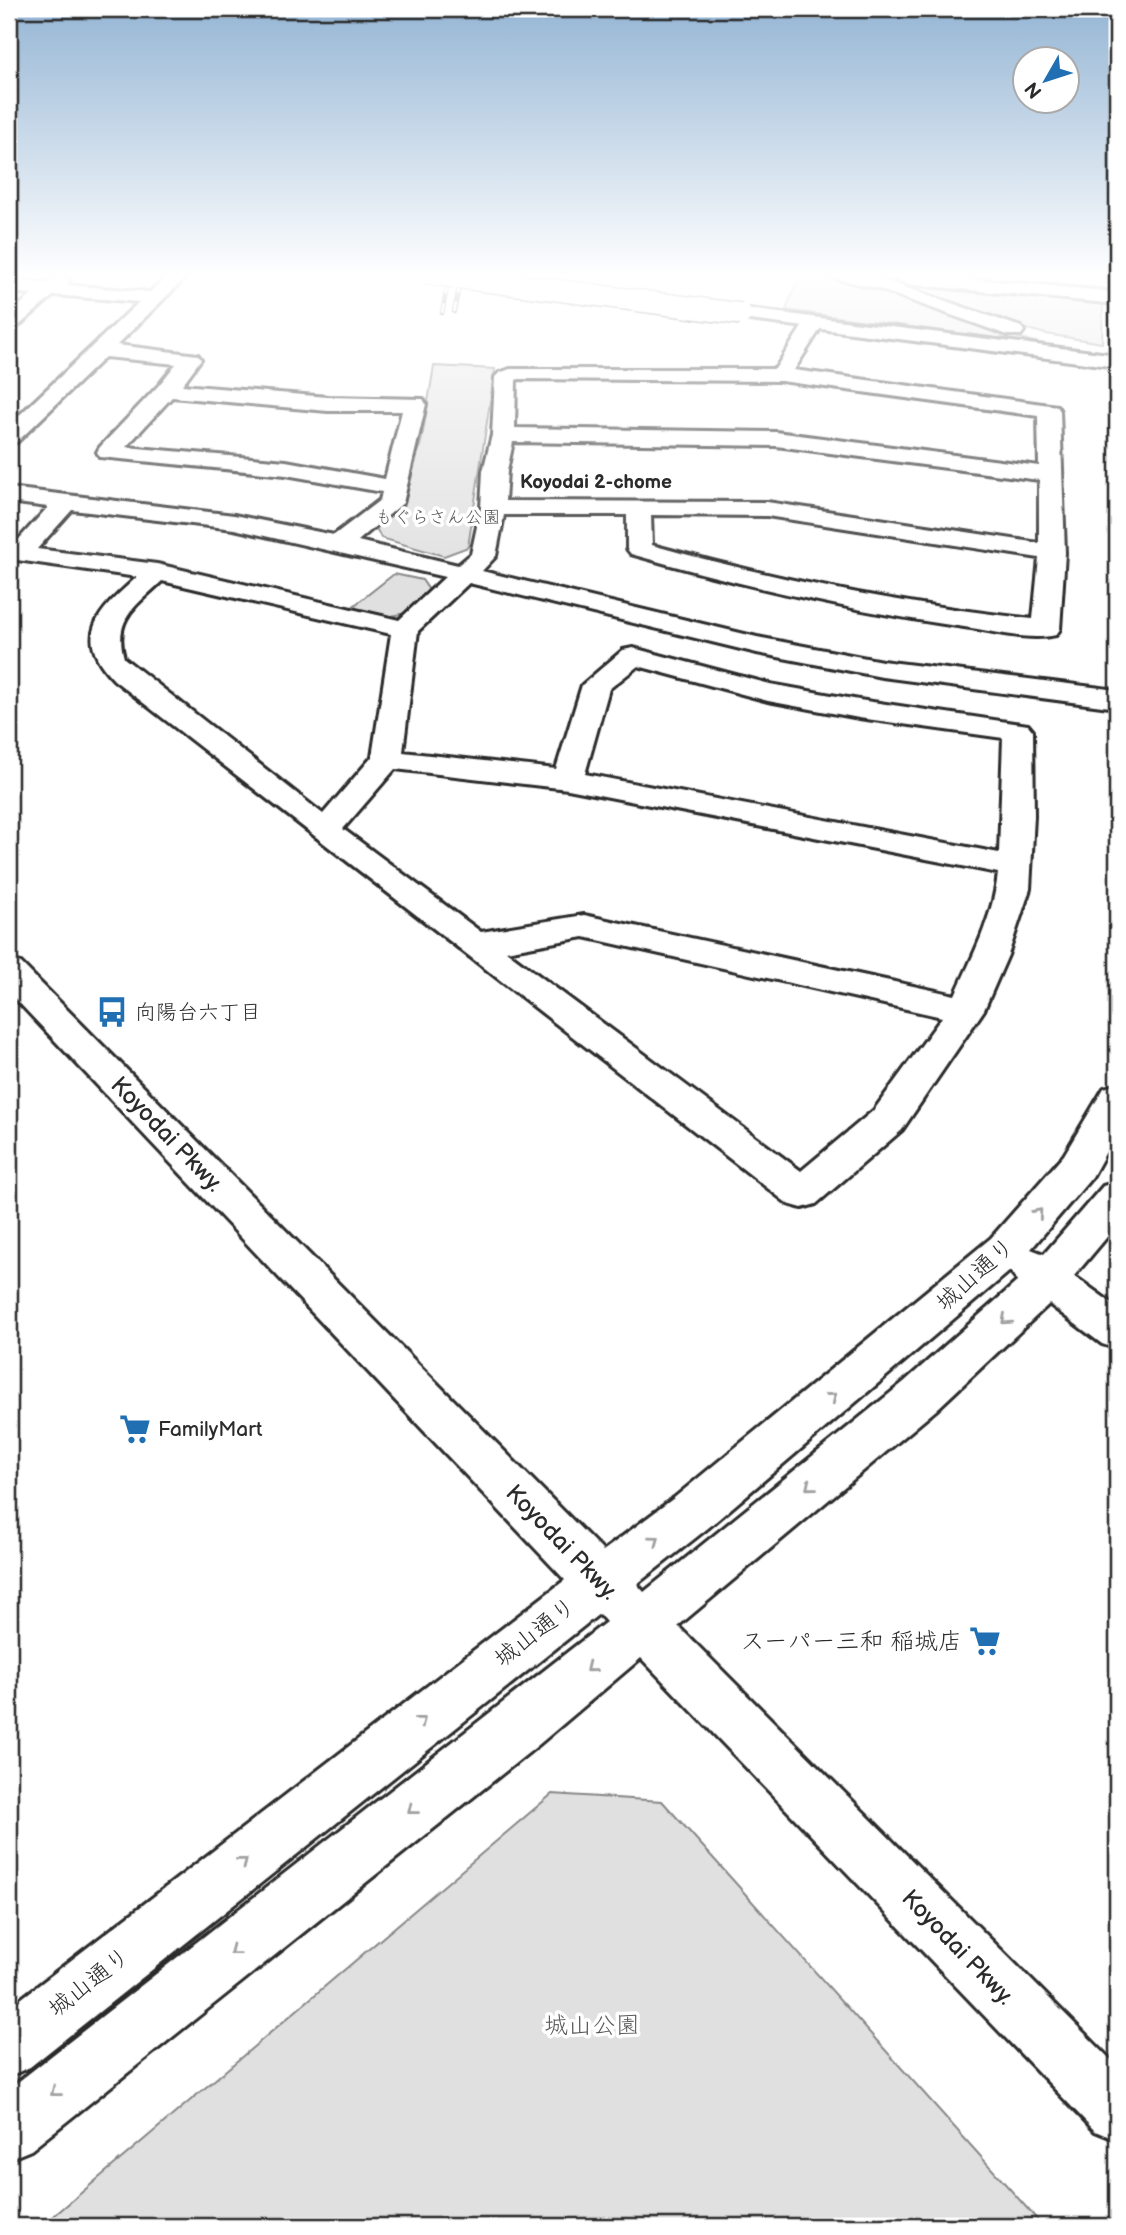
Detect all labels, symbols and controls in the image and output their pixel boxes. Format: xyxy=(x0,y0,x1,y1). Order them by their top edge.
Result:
north arrow xyxy=(1010,46,1080,116)
text: N xyxy=(1021,77,1047,103)
district label: Koyodai 2-chome xyxy=(520,471,672,494)
park label: もぐらさん公園 xyxy=(375,507,501,528)
bus stop icon: 向陽台六丁目 xyxy=(95,995,129,1029)
place label: 向陽台六丁目 xyxy=(135,1000,261,1025)
street label: Koyodai Pkwy. xyxy=(104,1071,229,1198)
one-way arrow xyxy=(1030,1208,1042,1221)
street label: 城山通り xyxy=(930,1231,1021,1317)
one-way arrow xyxy=(1001,1312,1014,1324)
one-way arrow xyxy=(823,1393,836,1405)
supermarket icon: FamilyMart xyxy=(118,1412,152,1446)
place label: FamilyMart xyxy=(158,1417,263,1442)
one-way arrow xyxy=(806,1478,819,1490)
street label: Koyodai Pkwy. xyxy=(499,1479,624,1606)
one-way arrow xyxy=(647,1536,660,1548)
street label: 城山通り xyxy=(489,1591,582,1673)
supermarket icon: スーパー三和 稲城店 xyxy=(968,1624,1002,1658)
place label: スーパー三和 稲城店 xyxy=(740,1627,962,1656)
one-way arrow xyxy=(586,1659,598,1672)
one-way arrow xyxy=(414,1716,426,1729)
one-way arrow xyxy=(408,1801,420,1814)
one-way arrow xyxy=(235,1857,247,1870)
street label: Koyodai Pkwy. xyxy=(895,1884,1020,2011)
street label: 城山通り xyxy=(43,1941,136,2023)
one-way arrow xyxy=(229,1942,241,1955)
park label: 城山公園 xyxy=(544,2011,640,2040)
one-way arrow xyxy=(51,2083,63,2096)

